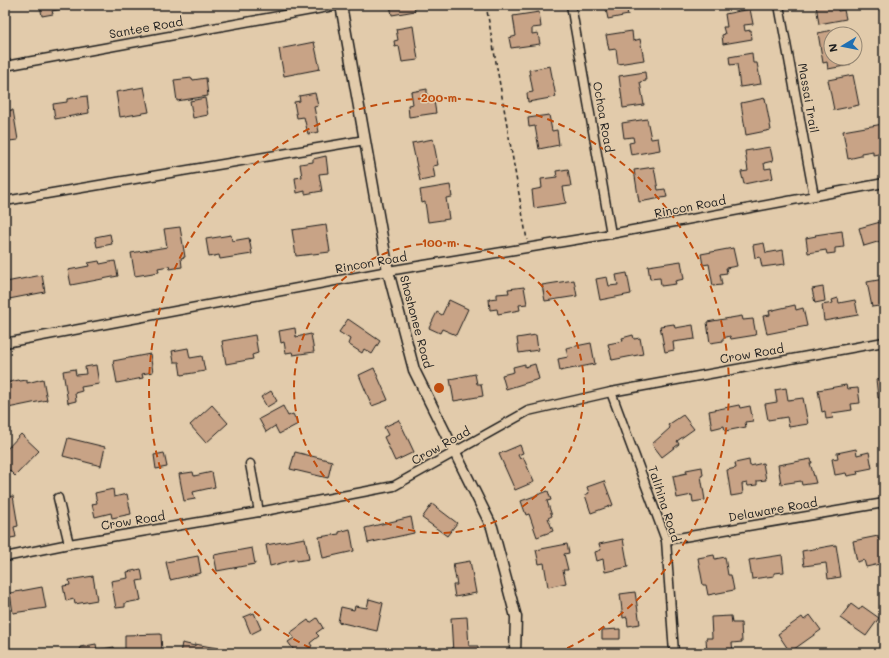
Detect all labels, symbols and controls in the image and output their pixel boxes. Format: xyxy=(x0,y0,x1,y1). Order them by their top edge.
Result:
street label: Santee Road xyxy=(108,13,184,41)
north arrow xyxy=(823,26,863,66)
text: N xyxy=(825,42,841,53)
street label: Massai Trail xyxy=(795,62,823,134)
street label: Ochoa Road xyxy=(590,80,618,154)
text: 200 m xyxy=(421,89,457,105)
street label: Rincon Road xyxy=(653,191,727,221)
text: 100 m xyxy=(422,234,456,250)
street label: Rincon Road xyxy=(334,248,408,276)
street label: Shoshonee Road xyxy=(397,274,437,370)
street label: Crow Road xyxy=(719,339,785,367)
centre of rings xyxy=(432,381,446,395)
street label: Crow Road xyxy=(408,422,473,468)
street label: Talihina Road xyxy=(645,464,685,544)
street label: Delaware Road xyxy=(727,493,819,525)
street label: Crow Road xyxy=(100,507,166,533)

